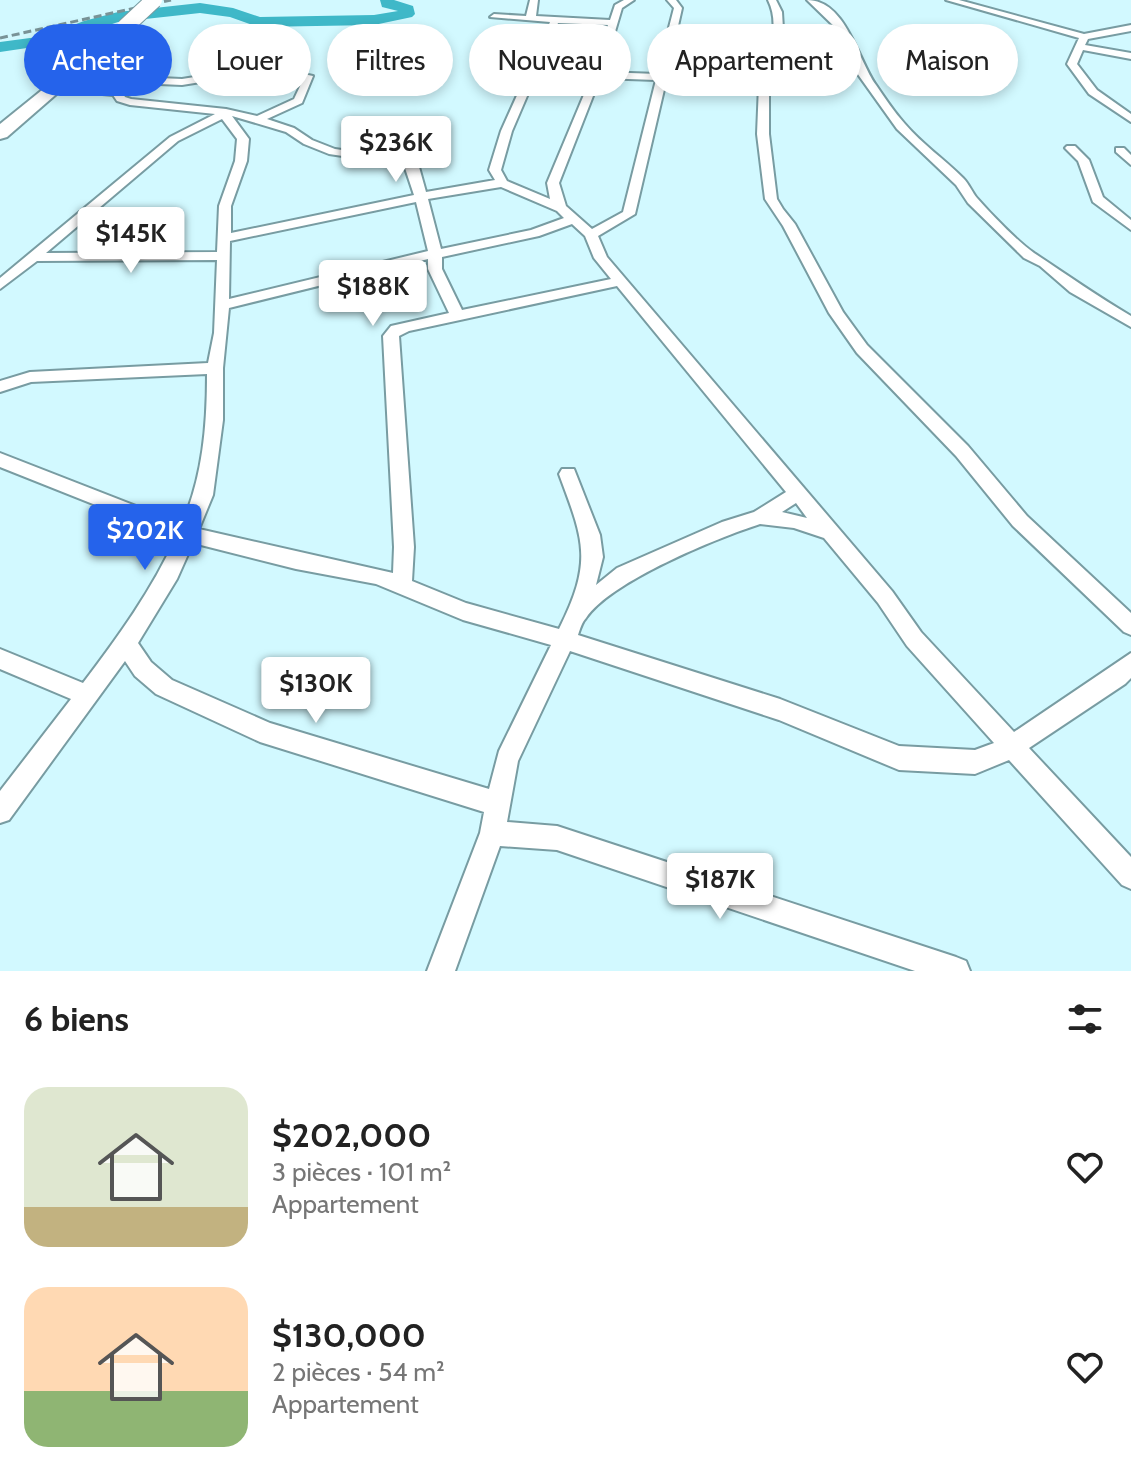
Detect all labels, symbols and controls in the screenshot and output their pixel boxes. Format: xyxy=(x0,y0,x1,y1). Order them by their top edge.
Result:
chip: Acheter xyxy=(24,24,172,96)
chip: Louer xyxy=(188,24,311,96)
chip: Filtres xyxy=(327,24,453,96)
chip: Nouveau xyxy=(469,24,631,96)
chip: Appartement xyxy=(647,24,861,96)
chip: Maison xyxy=(877,24,1018,96)
pin: $236K xyxy=(340,116,452,184)
text: $236K xyxy=(359,126,433,158)
pin: $145K xyxy=(75,207,187,275)
text: $145K xyxy=(95,217,167,249)
pin: $188K xyxy=(317,260,429,328)
text: $188K xyxy=(337,270,409,302)
pin: $202K xyxy=(89,504,201,572)
text: $202K xyxy=(106,514,184,546)
pin: $130K xyxy=(260,657,372,725)
text: $130K xyxy=(279,667,353,699)
pin: $187K xyxy=(664,853,776,921)
text: $187K xyxy=(685,863,755,895)
icon: filters xyxy=(1063,997,1107,1041)
text: 6 biens xyxy=(24,998,129,1040)
text: $202,000 xyxy=(272,1114,431,1156)
icon: home xyxy=(88,1119,184,1215)
icon: heart xyxy=(1063,1145,1107,1189)
text: 3 pièces · 101 m² xyxy=(272,1156,451,1188)
text: Appartement xyxy=(272,1188,419,1220)
text: $130,000 xyxy=(272,1314,426,1356)
icon: home xyxy=(88,1319,184,1415)
icon: heart xyxy=(1063,1345,1107,1389)
text: 2 pièces · 54 m² xyxy=(272,1356,445,1388)
text: Appartement xyxy=(272,1388,419,1420)

